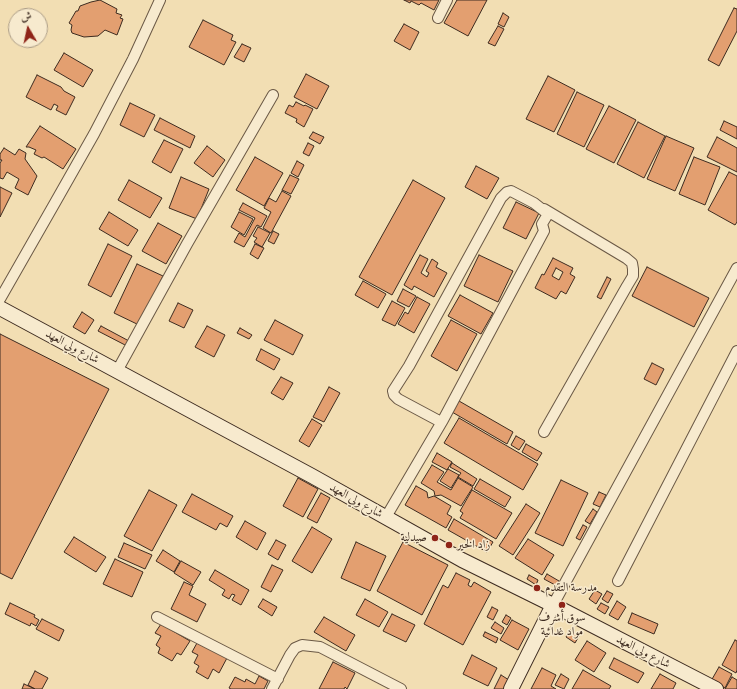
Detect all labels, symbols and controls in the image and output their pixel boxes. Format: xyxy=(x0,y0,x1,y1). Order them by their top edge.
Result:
north arrow xyxy=(8,8,48,48)
text: ش xyxy=(20,9,33,24)
street label: شارع ولي العهد xyxy=(43,327,101,367)
street label: شارع ولي العهد xyxy=(327,480,385,522)
place label: صيدلية xyxy=(400,531,427,545)
marker: صيدلية xyxy=(430,533,440,543)
place label: زاد الخير xyxy=(457,538,490,552)
marker: زاد الخير xyxy=(444,540,454,550)
place label: مدرسة التقدم xyxy=(545,581,597,595)
marker: مدرسة التقدم xyxy=(532,583,542,593)
marker: سوق أشرف مواد غدائية xyxy=(557,600,567,610)
place label: سوق أشرف مواد غدائية xyxy=(538,611,586,639)
street label: شارع ولي العهد xyxy=(614,632,672,672)

